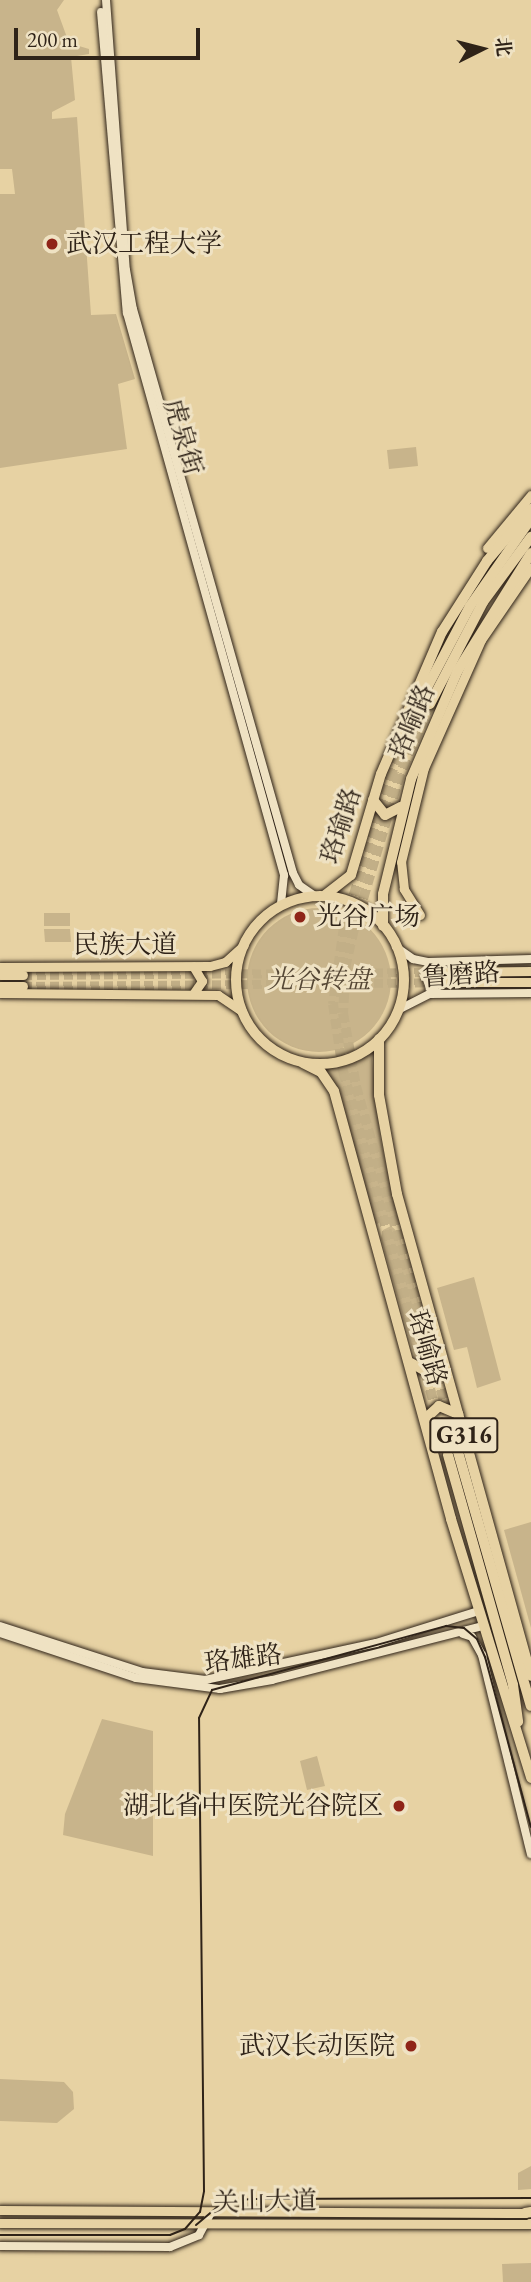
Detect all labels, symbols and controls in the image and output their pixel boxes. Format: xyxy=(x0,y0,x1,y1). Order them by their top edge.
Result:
scale bar xyxy=(18,14,203,58)
north arrow xyxy=(447,14,517,84)
text: 200 m xyxy=(27,26,78,53)
text: 北 xyxy=(490,36,517,58)
place label: 武汉工程大学 xyxy=(66,228,222,260)
marker: 武汉工程大学 xyxy=(44,236,60,252)
street label: 虎泉街 xyxy=(157,395,209,479)
street label: 珞喻路 xyxy=(382,680,442,764)
street label: 珞瑜路 xyxy=(314,784,368,868)
place label: 光谷广场 xyxy=(316,901,420,933)
marker: 光谷广场 xyxy=(290,907,310,927)
street label: 民族大道 xyxy=(73,929,177,961)
street label: 鲁磨路 xyxy=(421,957,501,993)
park label: 光谷转盘 xyxy=(267,964,371,996)
street label: 珞喻路 xyxy=(401,1306,453,1390)
road number: G316 xyxy=(429,1414,499,1456)
street label: 珞雄路 xyxy=(202,1639,284,1679)
place label: 湖北省中医院光谷院区 xyxy=(123,1790,383,1822)
marker: 湖北省中医院光谷院区 xyxy=(389,1796,409,1816)
place label: 武汉长动医院 xyxy=(239,2030,395,2062)
marker: 武汉长动医院 xyxy=(401,2036,421,2056)
street label: 关山大道 xyxy=(213,2185,317,2219)

